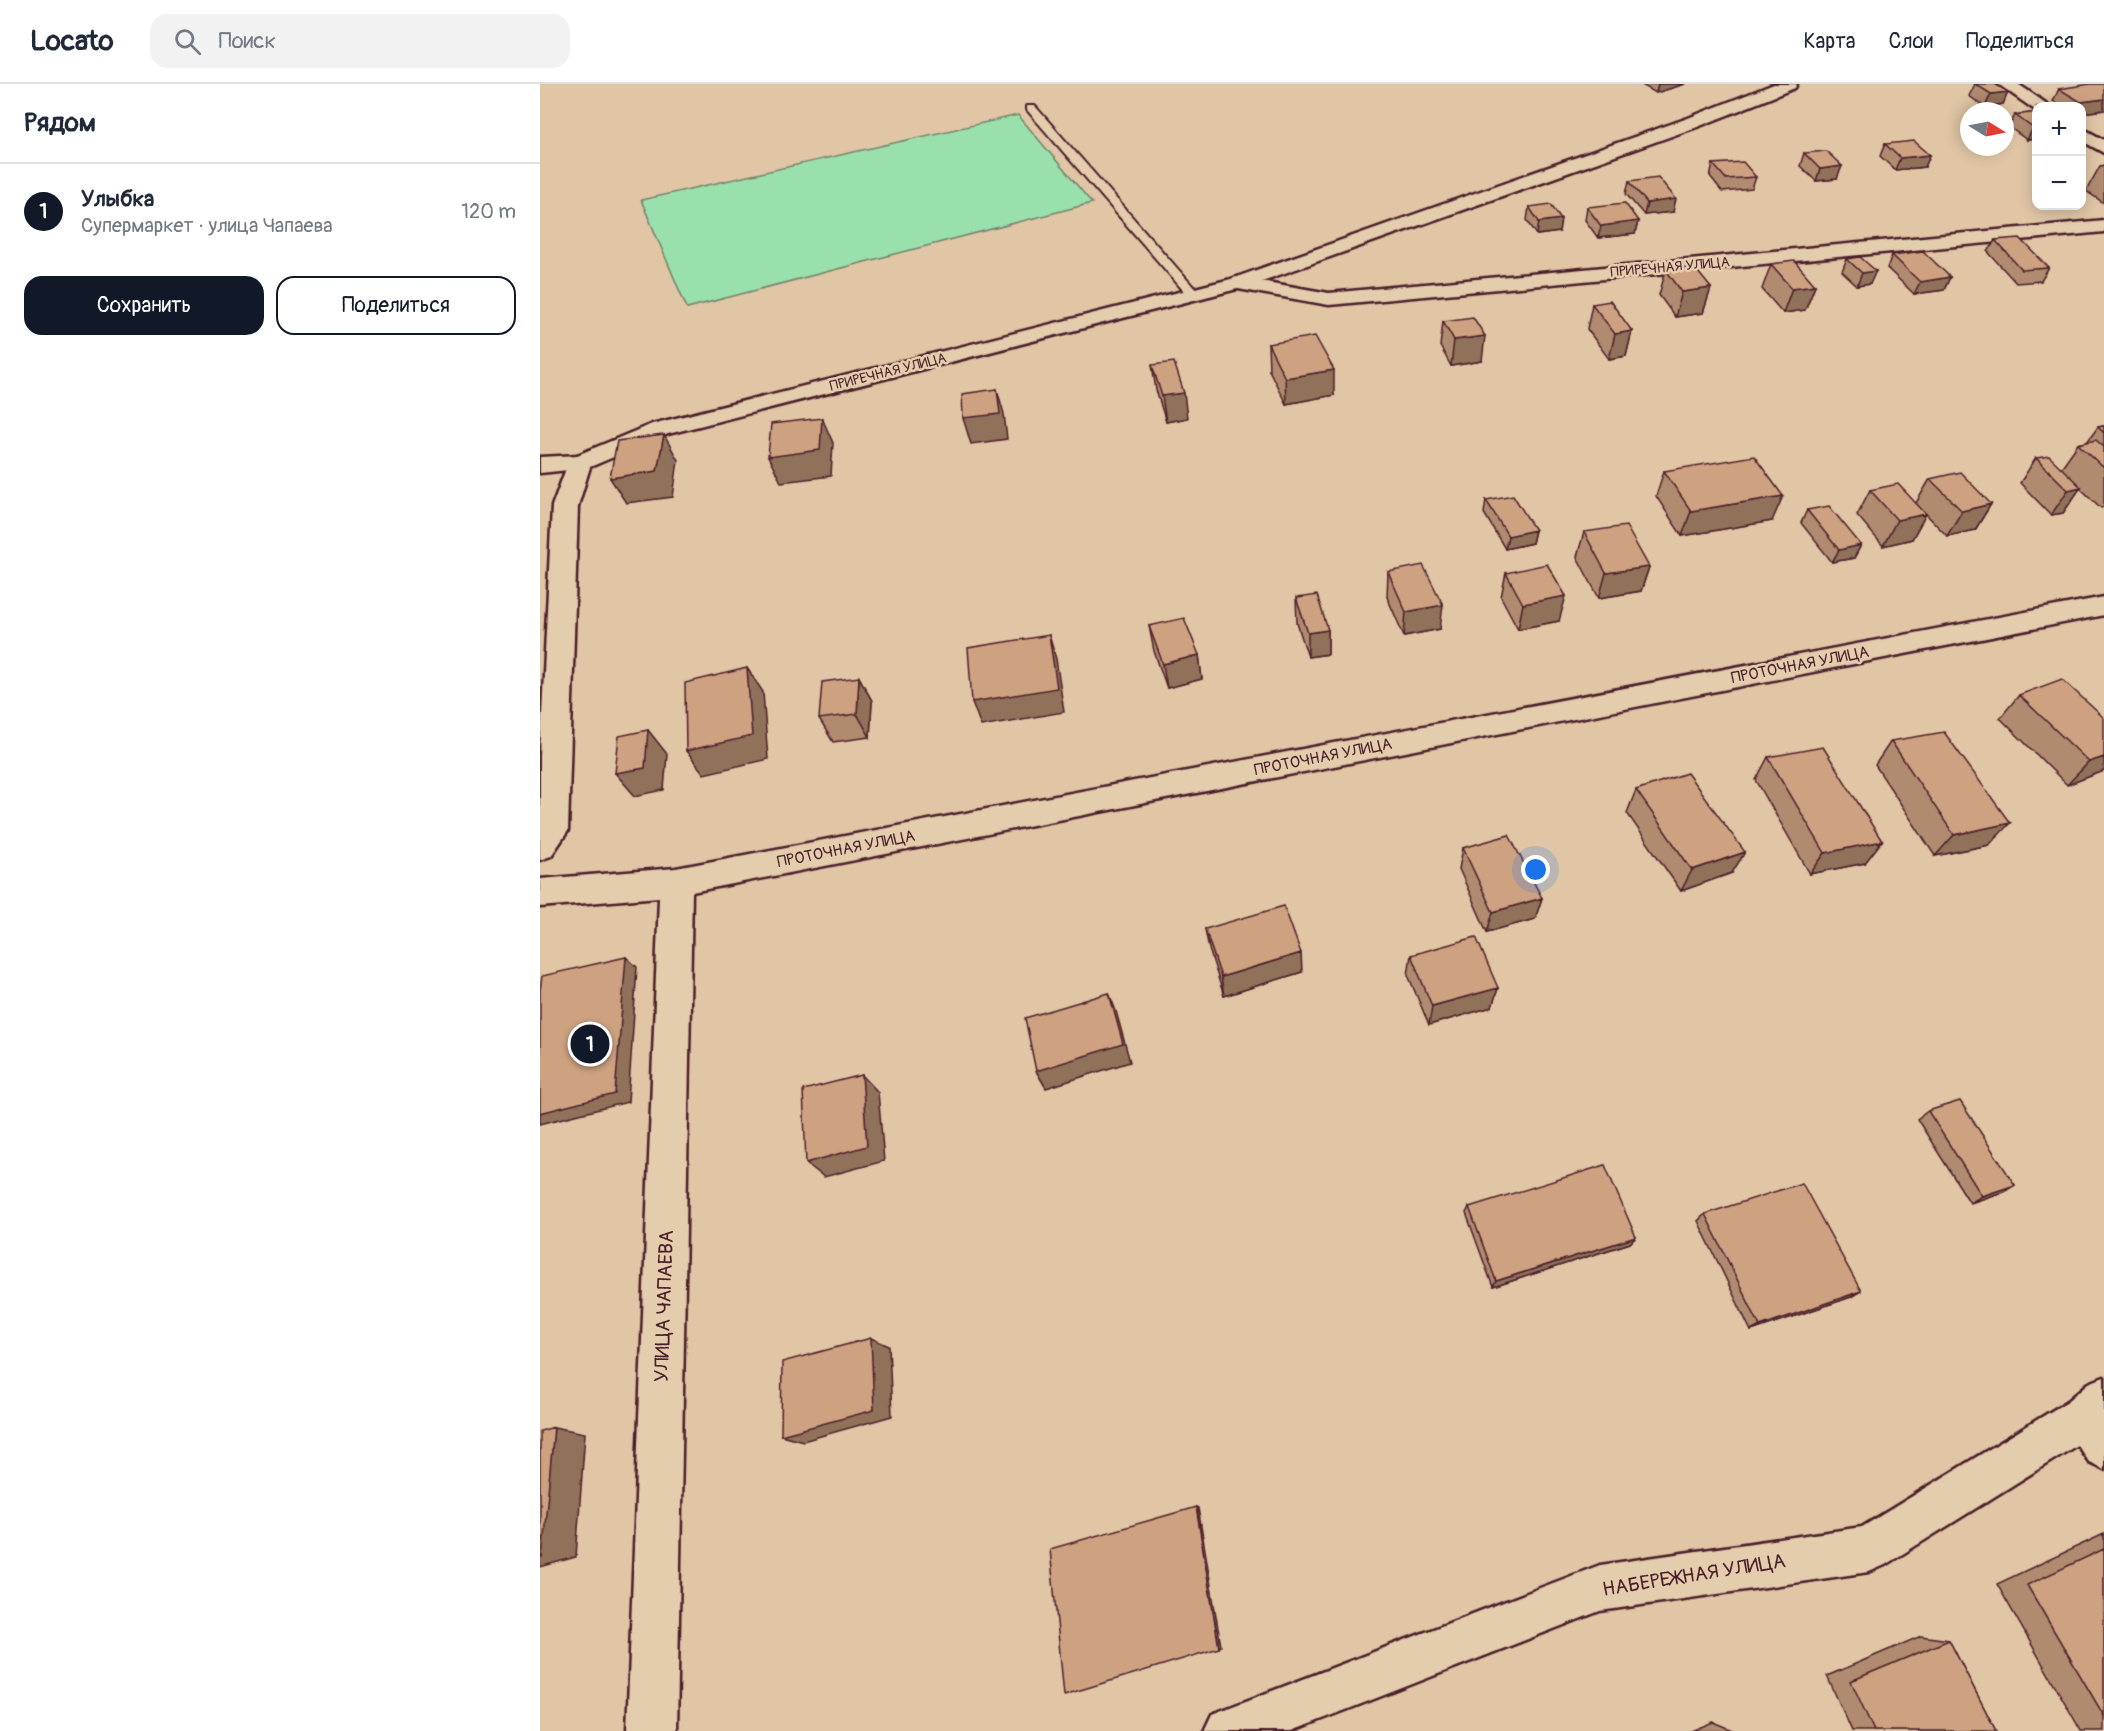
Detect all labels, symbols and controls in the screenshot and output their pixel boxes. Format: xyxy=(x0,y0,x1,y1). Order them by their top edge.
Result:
search box xyxy=(150,14,570,68)
text: Locato xyxy=(30,24,114,59)
icon: search xyxy=(171,25,204,58)
text: Поиск xyxy=(219,27,276,55)
text: Карта xyxy=(1803,28,1855,55)
text: Слои xyxy=(1888,28,1933,55)
text: Поделиться xyxy=(1966,28,2074,55)
north arrow xyxy=(1960,102,2014,156)
map controls xyxy=(2032,102,2086,210)
button: + xyxy=(2032,102,2086,156)
text: Рядом xyxy=(24,107,96,139)
button: − xyxy=(2032,156,2086,210)
text: Улыбка xyxy=(81,185,154,213)
text: 1 xyxy=(40,199,47,224)
text: 120 m xyxy=(461,199,516,224)
text: Супермаркет · улица Чапаева xyxy=(81,213,333,238)
street label: ПРИРЕЧНАЯ УЛИЦА xyxy=(1610,253,1730,281)
button: Сохранить xyxy=(24,276,264,335)
button: Поделиться xyxy=(276,276,516,335)
street label: ПРИРЕЧНАЯ УЛИЦА xyxy=(828,349,948,395)
street label: ПРОТОЧНАЯ УЛИЦА xyxy=(1729,642,1871,688)
street label: ПРОТОЧНАЯ УЛИЦА xyxy=(1252,734,1394,780)
street label: ПРОТОЧНАЯ УЛИЦА xyxy=(775,826,917,872)
your location xyxy=(1521,855,1550,884)
pin: 1 xyxy=(571,1022,610,1066)
street label: УЛИЦА ЧАПАЕВА xyxy=(649,1230,679,1382)
street label: НАБЕРЕЖНАЯ УЛИЦА xyxy=(1601,1548,1787,1602)

